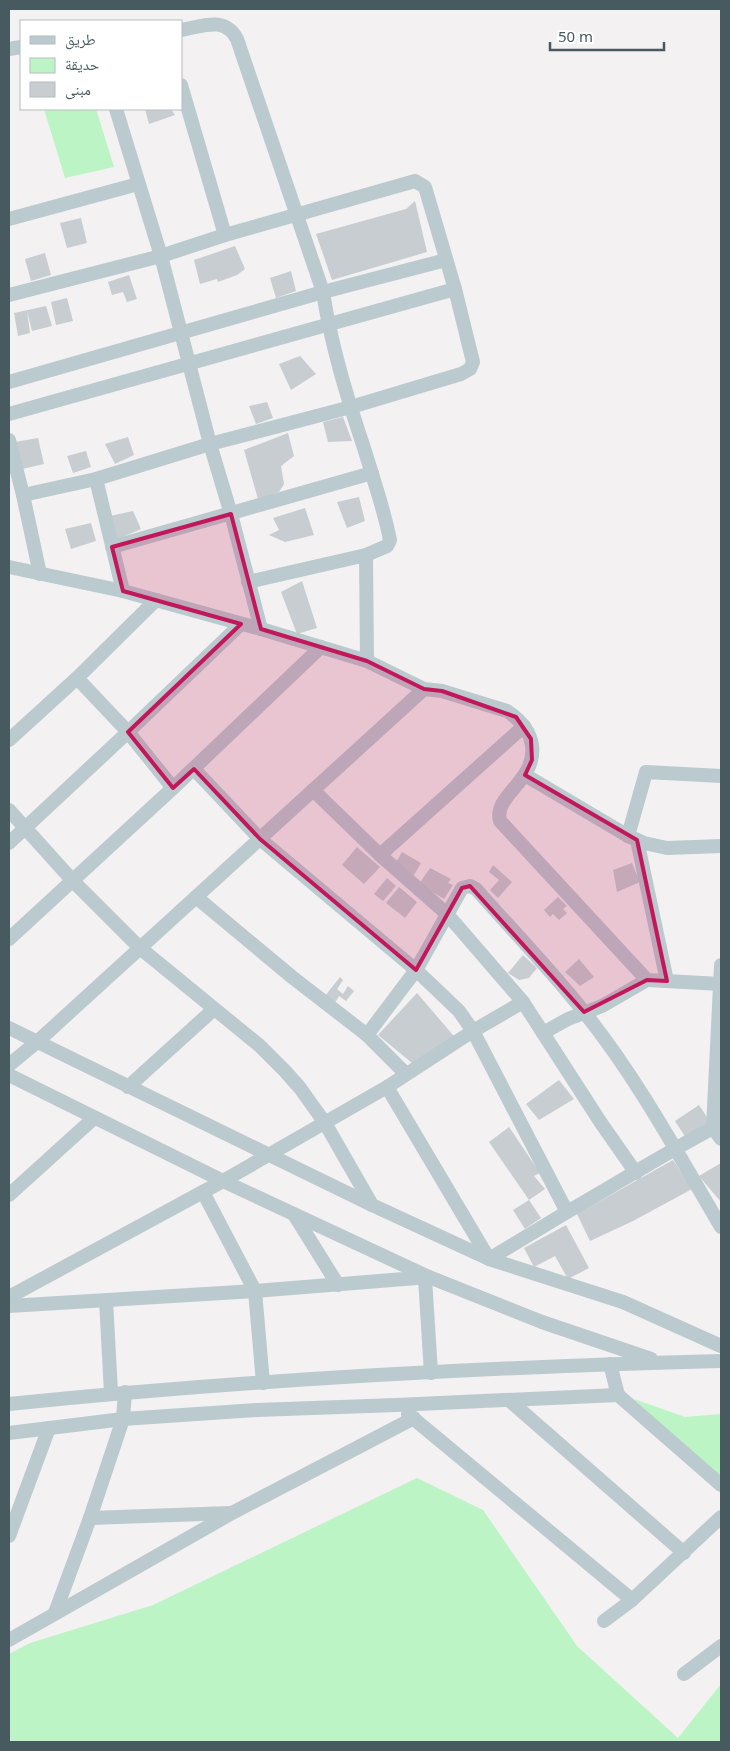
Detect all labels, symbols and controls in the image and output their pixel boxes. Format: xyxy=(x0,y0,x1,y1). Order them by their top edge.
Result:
legend xyxy=(20,20,182,110)
scale bar xyxy=(550,20,664,52)
text: 50 m xyxy=(558,26,593,46)
text: طريق xyxy=(65,29,96,50)
text: حديقة xyxy=(65,54,100,74)
text: مبنى xyxy=(65,79,91,100)

